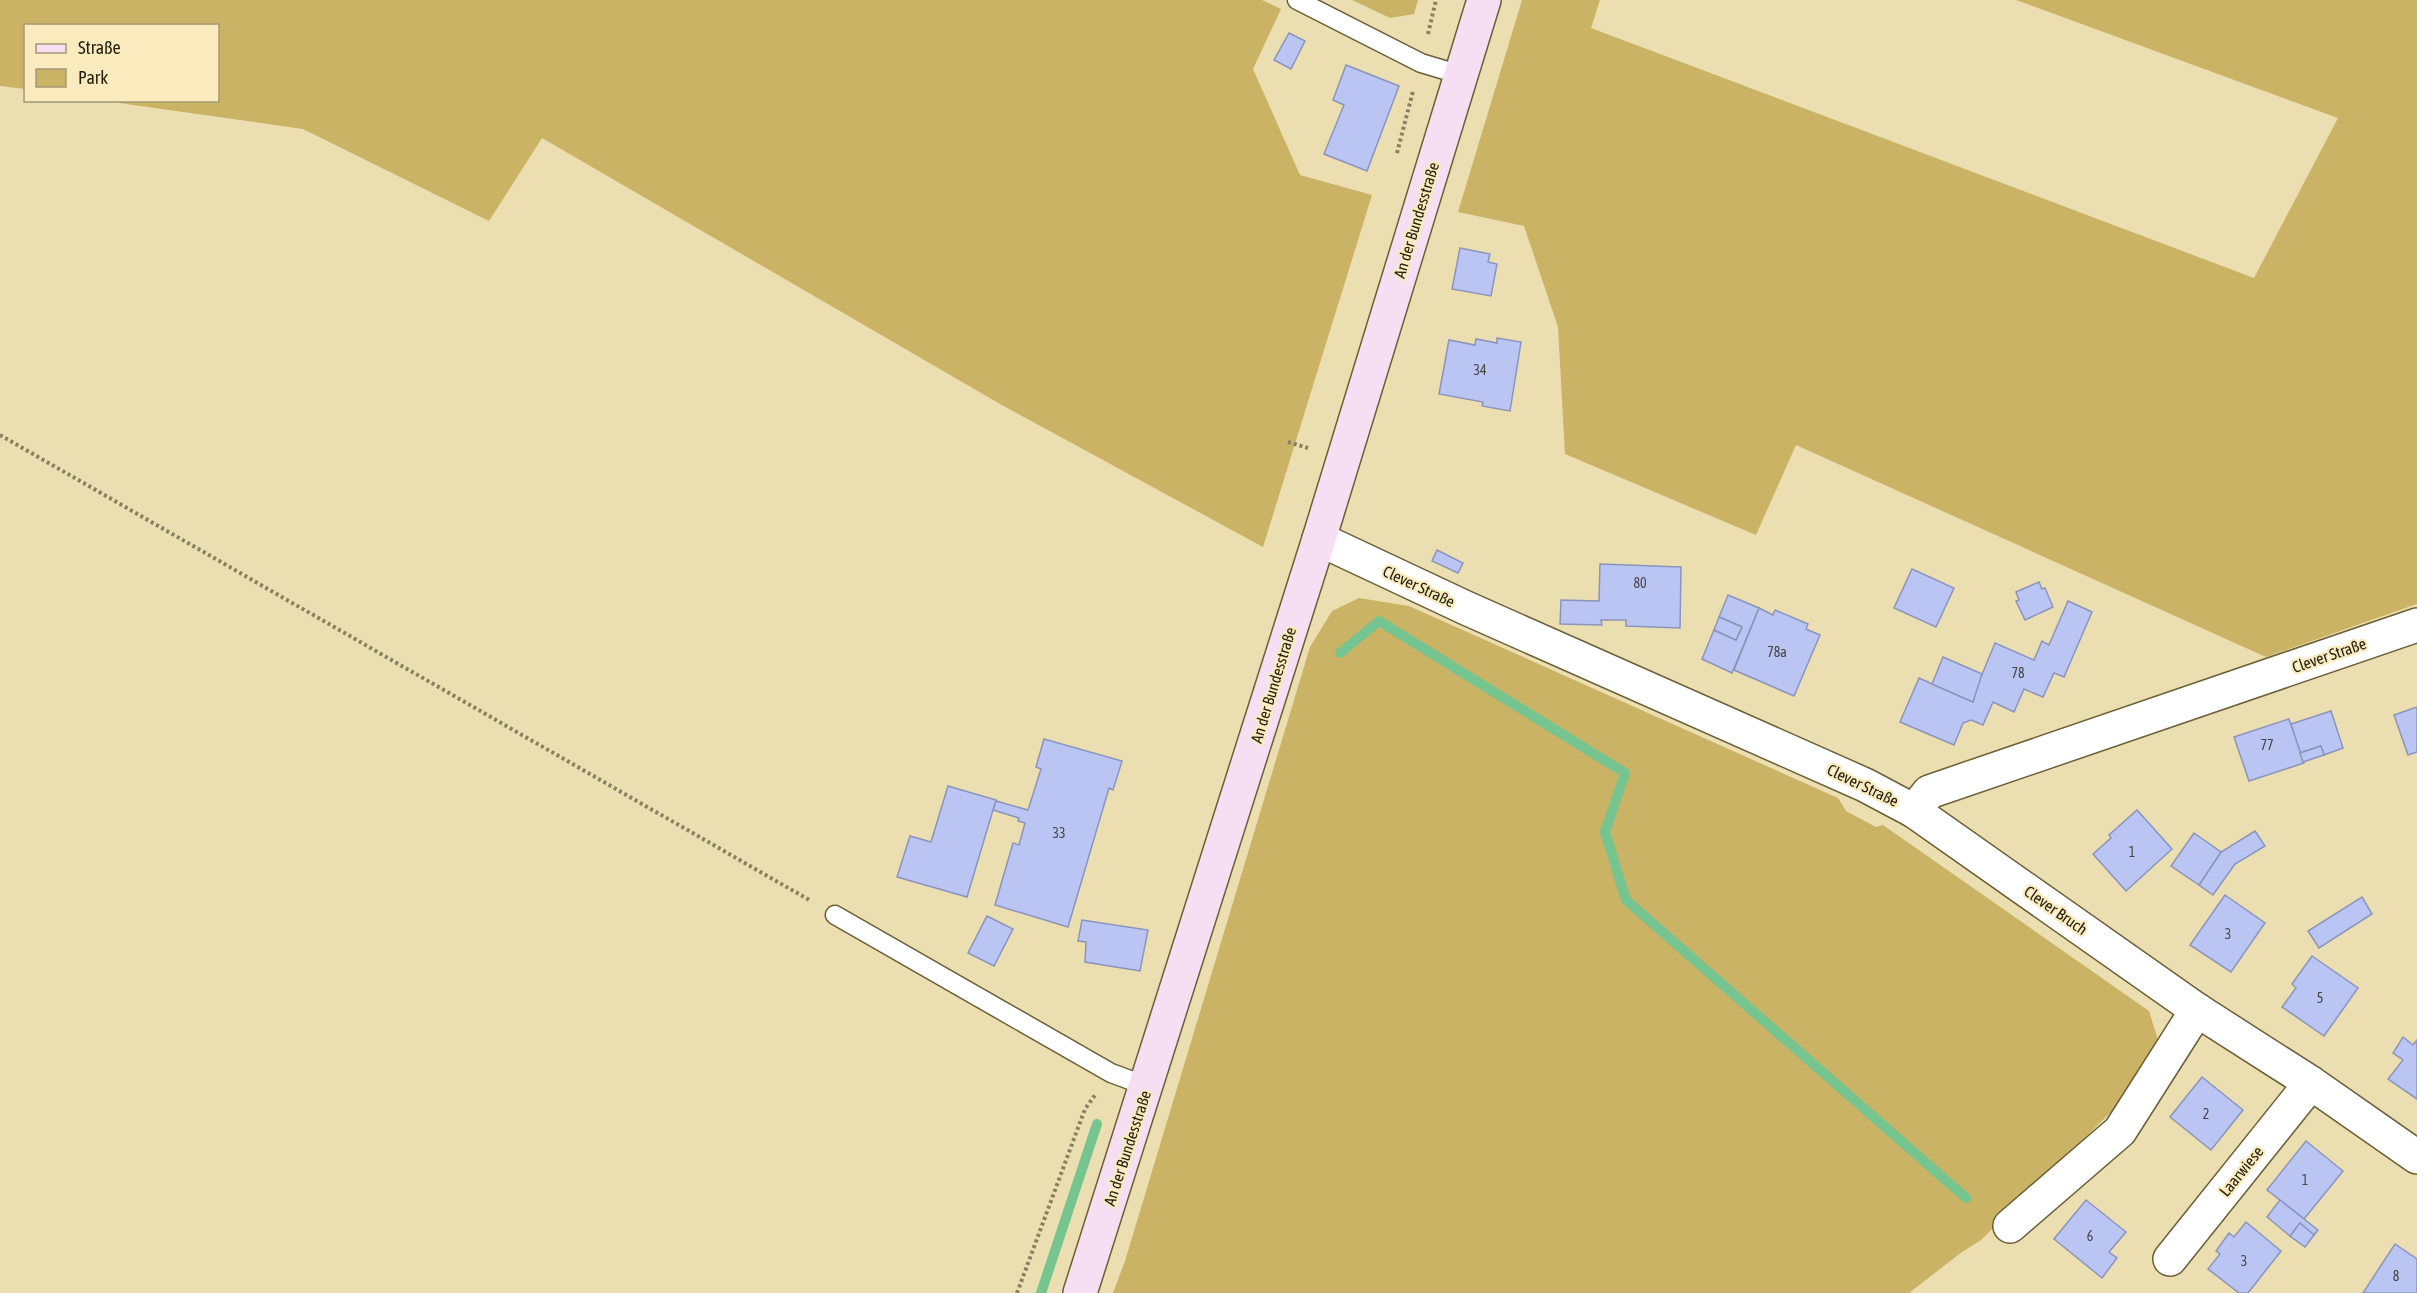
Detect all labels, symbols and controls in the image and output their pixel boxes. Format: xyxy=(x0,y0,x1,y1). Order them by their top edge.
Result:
legend xyxy=(24,24,219,102)
text: Straße xyxy=(78,37,121,58)
text: Park xyxy=(78,67,108,88)
street label: An der Bundesstraße xyxy=(1390,160,1442,280)
house number: 34 xyxy=(1473,362,1487,378)
street label: Clever Straße xyxy=(1380,562,1458,610)
house number: 80 xyxy=(1633,575,1647,591)
street label: An der Bundesstraße xyxy=(1247,625,1299,745)
street label: Clever Straße xyxy=(2290,634,2368,676)
house number: 78a xyxy=(1767,644,1787,660)
house number: 78 xyxy=(2011,665,2025,681)
house number: 77 xyxy=(2260,737,2274,753)
street label: Clever Straße xyxy=(1824,760,1902,810)
house number: 33 xyxy=(1052,825,1066,841)
house number: 1 xyxy=(2129,844,2135,860)
street label: Clever Bruch xyxy=(2021,882,2091,938)
house number: 3 xyxy=(2225,926,2231,942)
house number: 5 xyxy=(2317,990,2323,1006)
street label: An der Bundesstraße xyxy=(1100,1088,1154,1208)
house number: 2 xyxy=(2203,1106,2209,1122)
street label: Laarwiese xyxy=(2215,1142,2267,1200)
house number: 1 xyxy=(2302,1172,2308,1188)
house number: 6 xyxy=(2087,1228,2094,1244)
house number: 3 xyxy=(2241,1253,2247,1269)
house number: 8 xyxy=(2393,1268,2400,1284)

